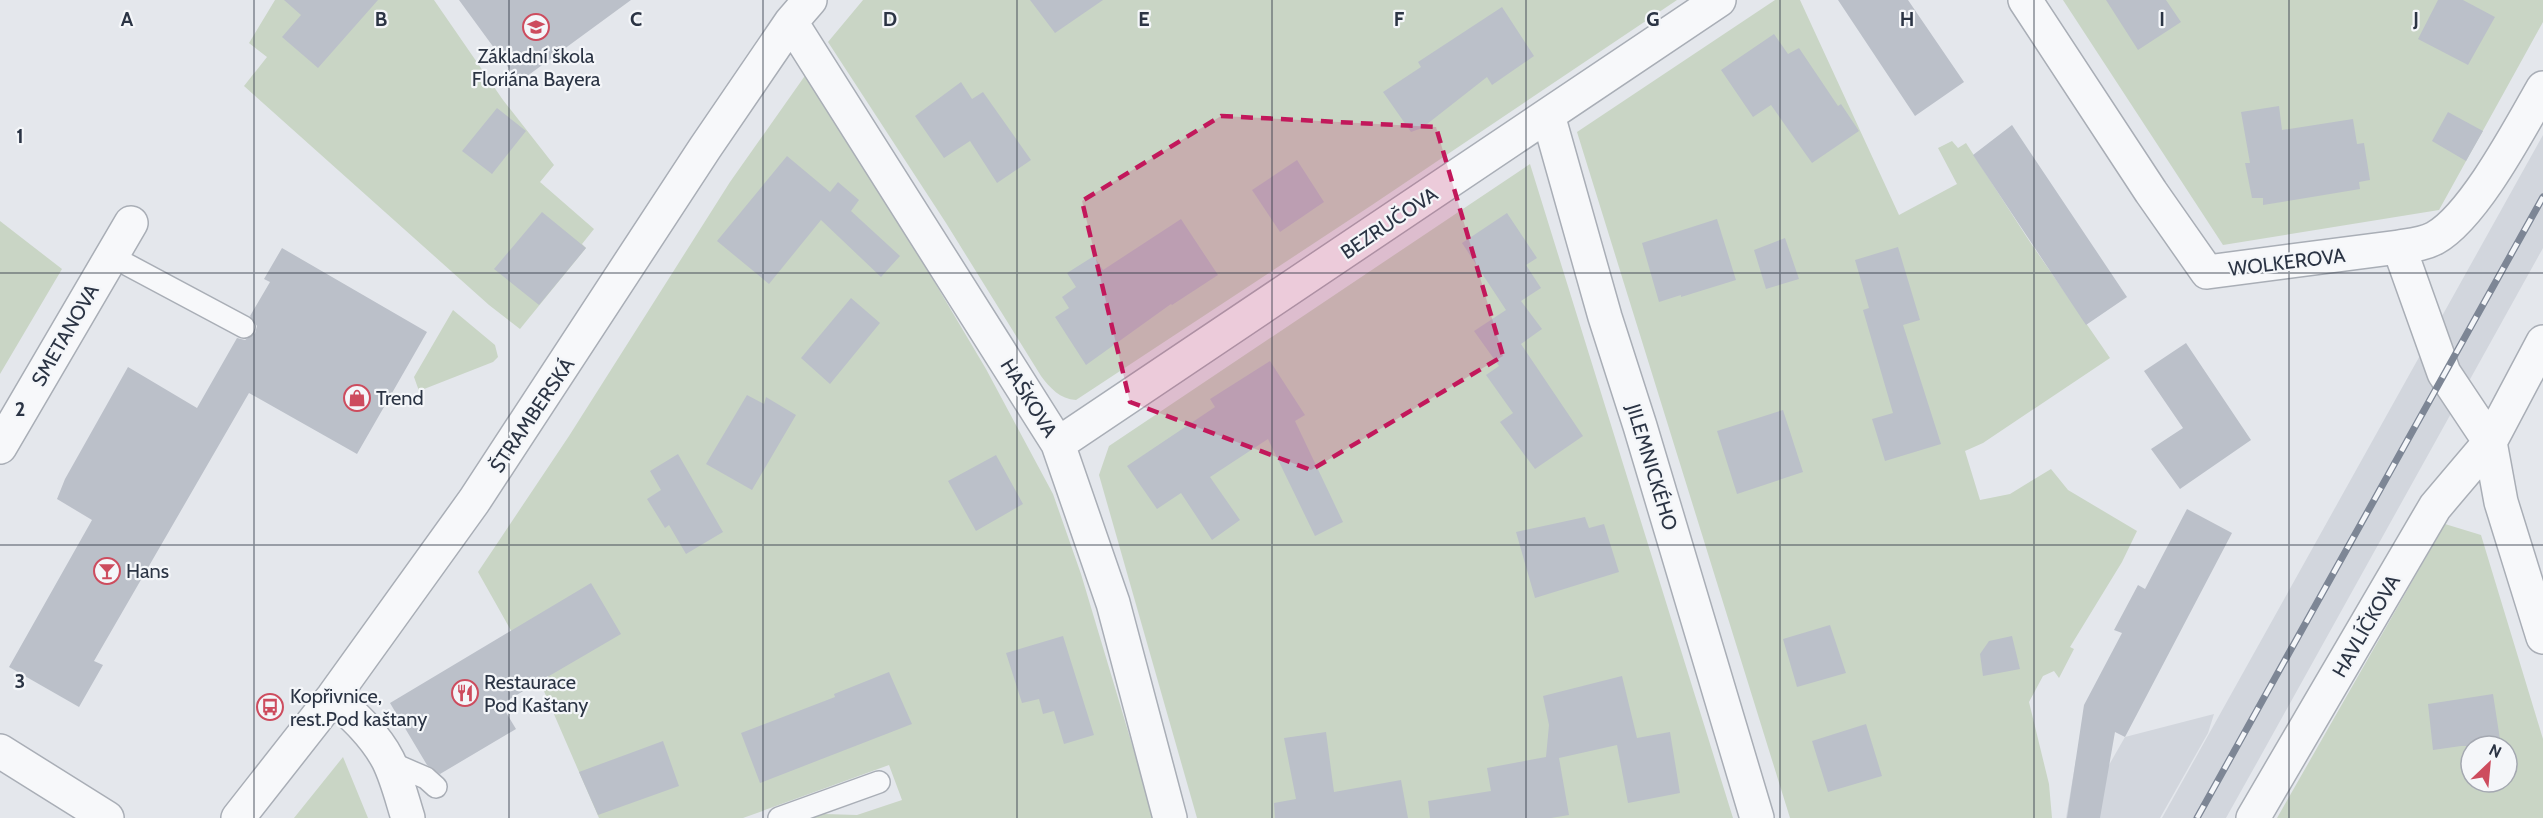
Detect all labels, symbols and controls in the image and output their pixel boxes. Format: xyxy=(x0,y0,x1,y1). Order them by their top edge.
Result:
text: A xyxy=(121,7,134,31)
text: B xyxy=(375,7,387,31)
text: C xyxy=(630,7,642,31)
text: D xyxy=(883,7,897,31)
text: E xyxy=(1138,7,1150,31)
text: F xyxy=(1394,7,1405,31)
text: G xyxy=(1646,7,1660,31)
text: H xyxy=(1900,7,1914,31)
text: I xyxy=(2159,7,2165,31)
text: J xyxy=(2412,7,2419,31)
school or university icon: Základní škola Floriána Bayera xyxy=(521,12,551,42)
place label: Základní škola Floriána Bayera xyxy=(472,44,601,91)
text: 1 xyxy=(16,124,24,148)
street label: BEZRUČOVA xyxy=(1336,181,1443,264)
street label: WOLKEROVA xyxy=(2227,243,2347,281)
street label: SMETANOVA xyxy=(26,279,104,390)
street label: ŠTRAMBERSKÁ xyxy=(485,352,580,477)
street label: HAŠKOVA xyxy=(996,354,1063,442)
shop icon: Trend xyxy=(342,383,372,413)
place label: Trend xyxy=(376,386,423,410)
text: 2 xyxy=(15,397,25,421)
street label: JILEMNICKÉHO xyxy=(1621,400,1683,533)
bar icon: Hans xyxy=(92,556,122,586)
place label: Hans xyxy=(126,559,169,583)
street label: HAVLÍČKOVA xyxy=(2327,570,2405,682)
text: 3 xyxy=(15,669,25,693)
place label: Restaurace Pod Kaštany xyxy=(484,670,588,717)
restaurant icon: Restaurace Pod Kaštany xyxy=(450,678,480,708)
place label: Kopřivnice, rest.Pod kaštany xyxy=(290,684,427,731)
bus stop icon: Kopřivnice, rest.Pod kaštany xyxy=(255,692,285,722)
north arrow xyxy=(2459,734,2519,794)
text: N xyxy=(2486,740,2505,762)

